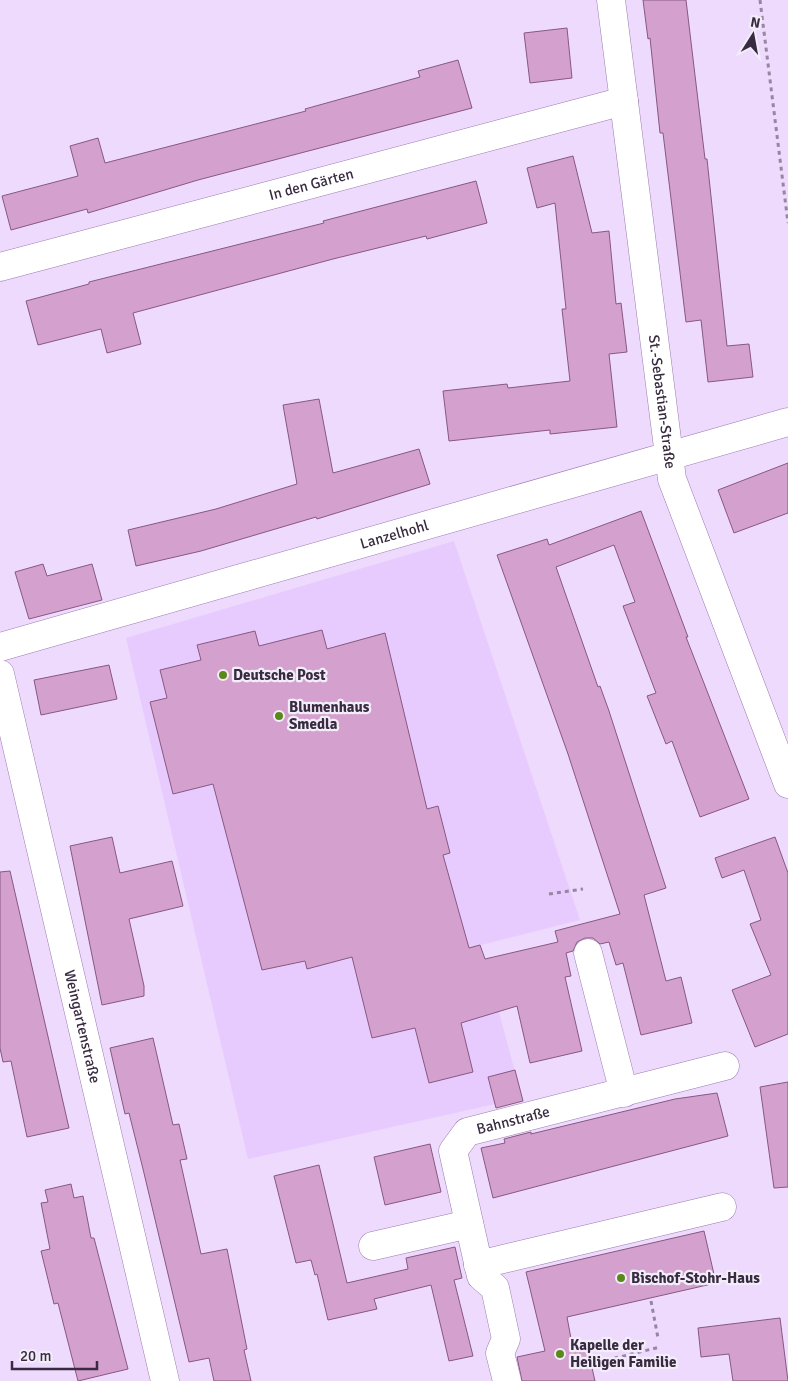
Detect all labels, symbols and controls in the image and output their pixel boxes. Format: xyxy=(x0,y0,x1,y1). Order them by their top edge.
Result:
north arrow xyxy=(728,10,778,60)
text: N xyxy=(749,13,762,32)
street label: In den Gärten xyxy=(267,164,355,204)
street label: St.-Sebastian-Straße xyxy=(645,334,680,470)
street label: Lanzelhohl xyxy=(358,516,431,553)
place label: Deutsche Post xyxy=(233,666,326,684)
marker: Deutsche Post xyxy=(217,669,229,681)
place label: Blumenhaus Smedla xyxy=(289,698,370,733)
marker: Blumenhaus Smedla xyxy=(273,710,285,722)
street label: Weingartenstraße xyxy=(60,968,104,1085)
street label: Bahnstraße xyxy=(475,1102,552,1138)
place label: Bischof-Stohr-Haus xyxy=(631,1269,760,1287)
marker: Bischof-Stohr-Haus xyxy=(615,1272,627,1284)
place label: Kapelle der Heiligen Familie xyxy=(570,1336,676,1371)
scale bar xyxy=(12,1338,98,1370)
text: 20 m xyxy=(20,1347,51,1365)
marker: Kapelle der Heiligen Familie xyxy=(554,1348,566,1360)

